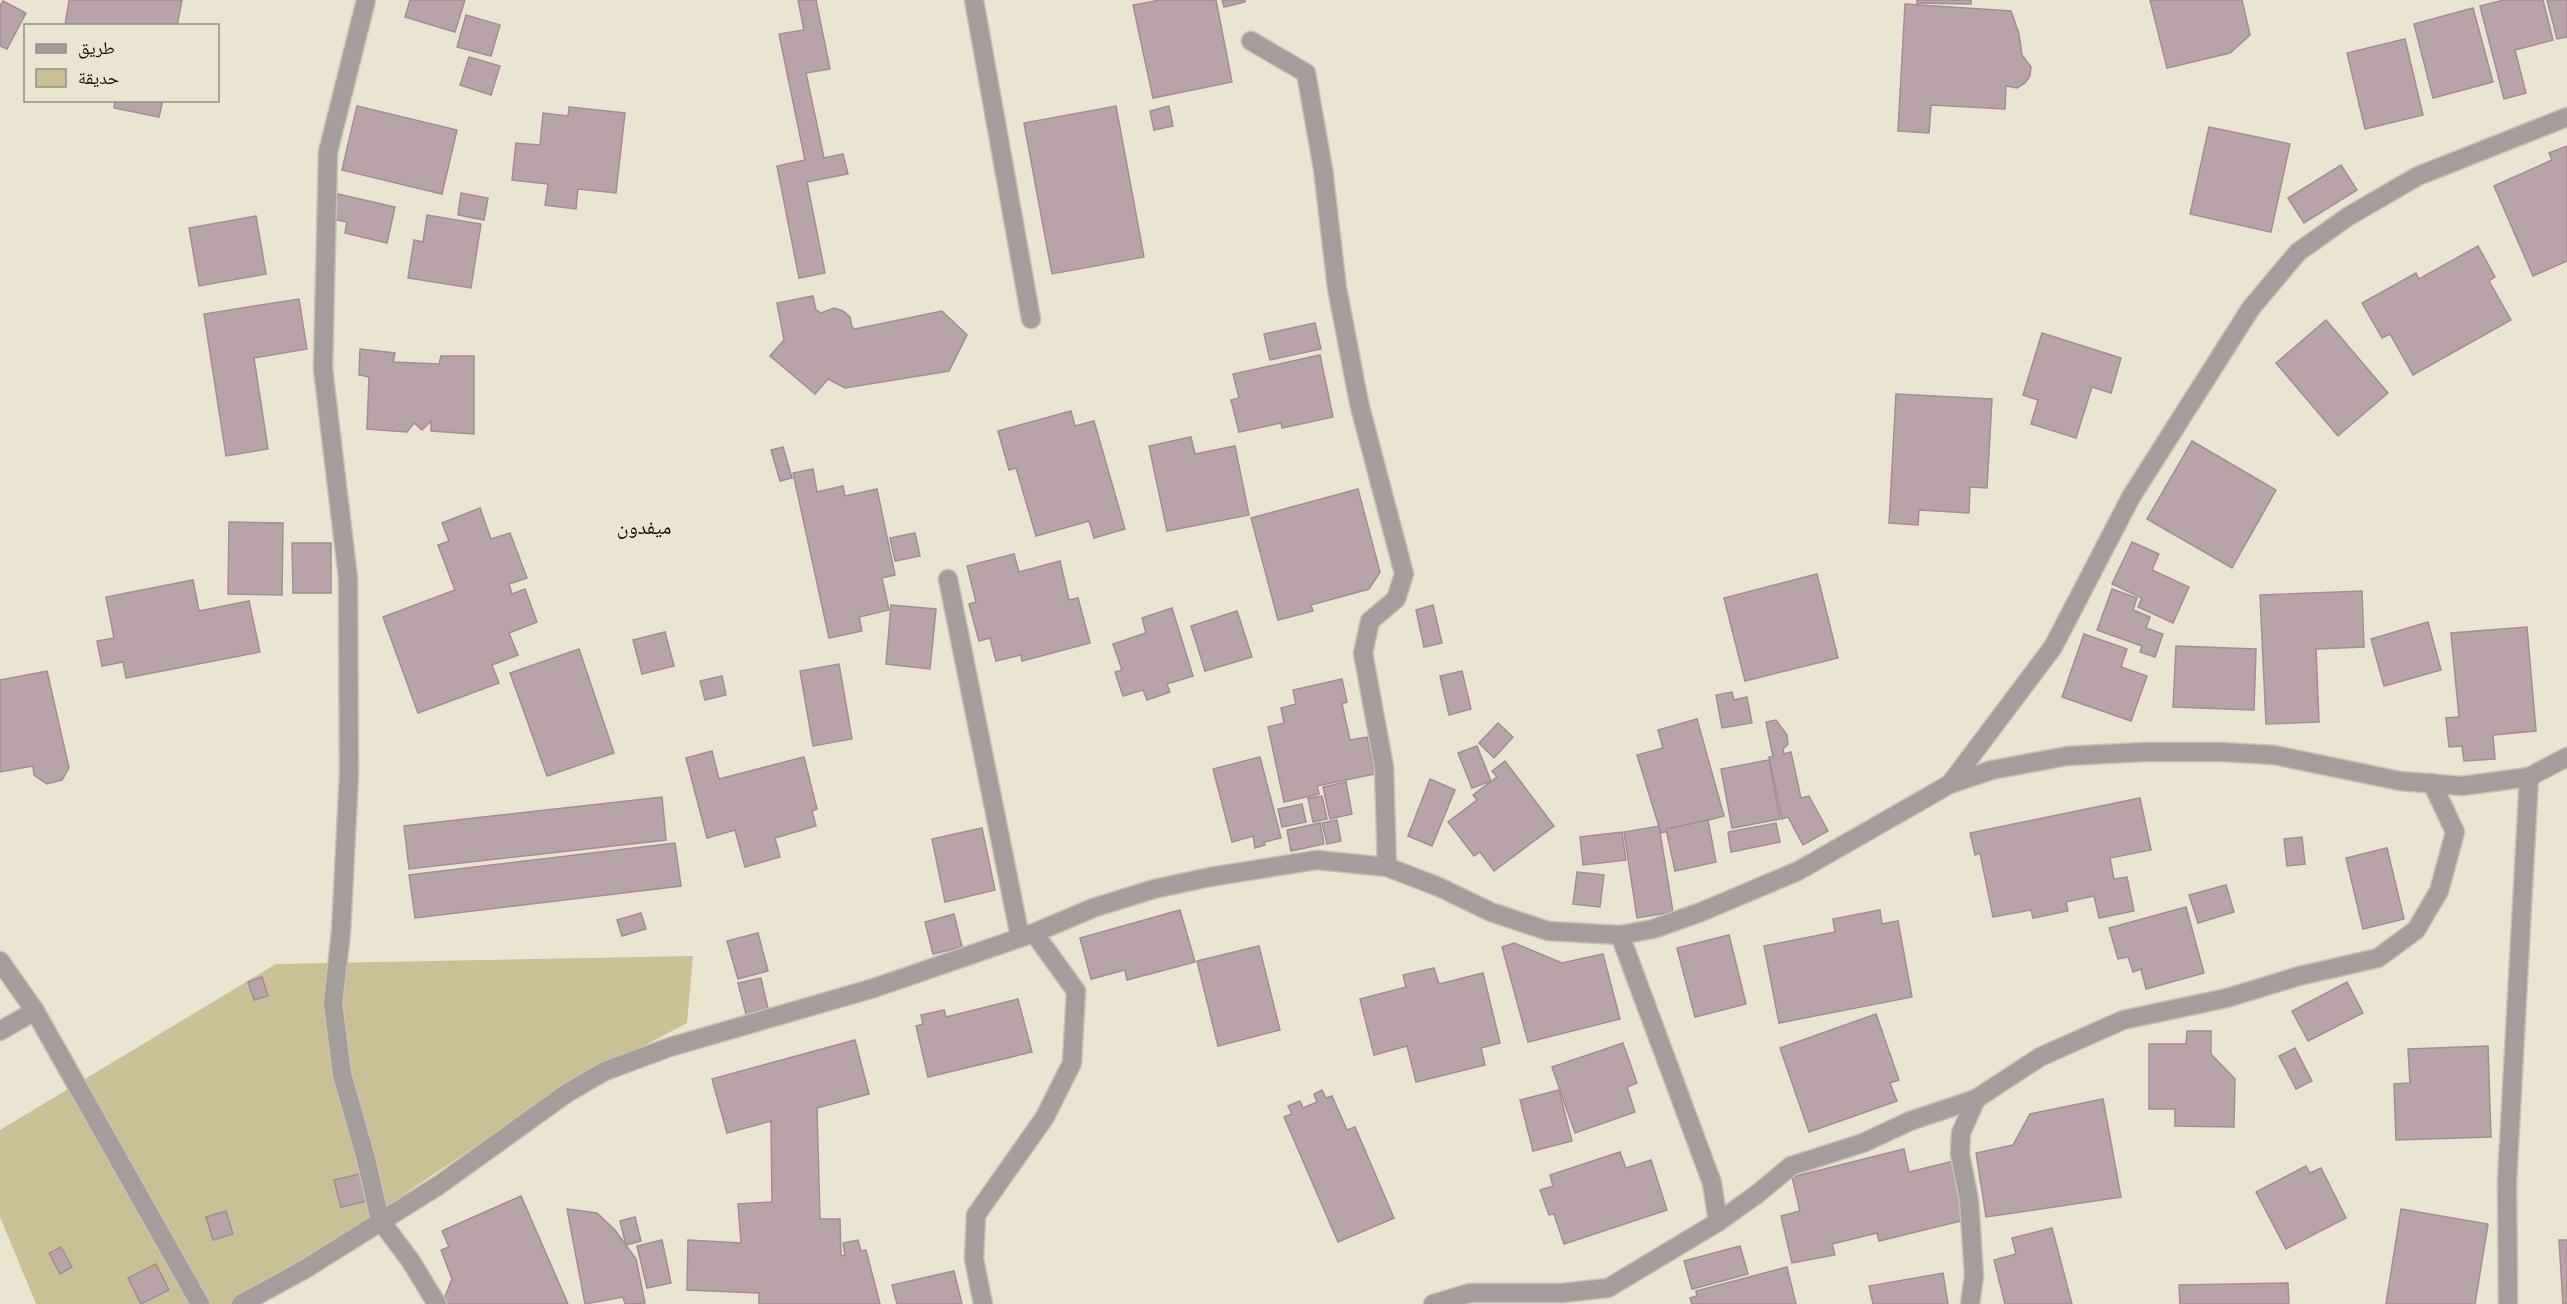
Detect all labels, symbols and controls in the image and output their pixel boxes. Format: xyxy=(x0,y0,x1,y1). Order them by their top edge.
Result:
legend xyxy=(24,24,219,102)
text: طريق xyxy=(78,36,115,59)
text: حديقة xyxy=(78,66,119,88)
district label: ميفدون xyxy=(617,514,671,539)

